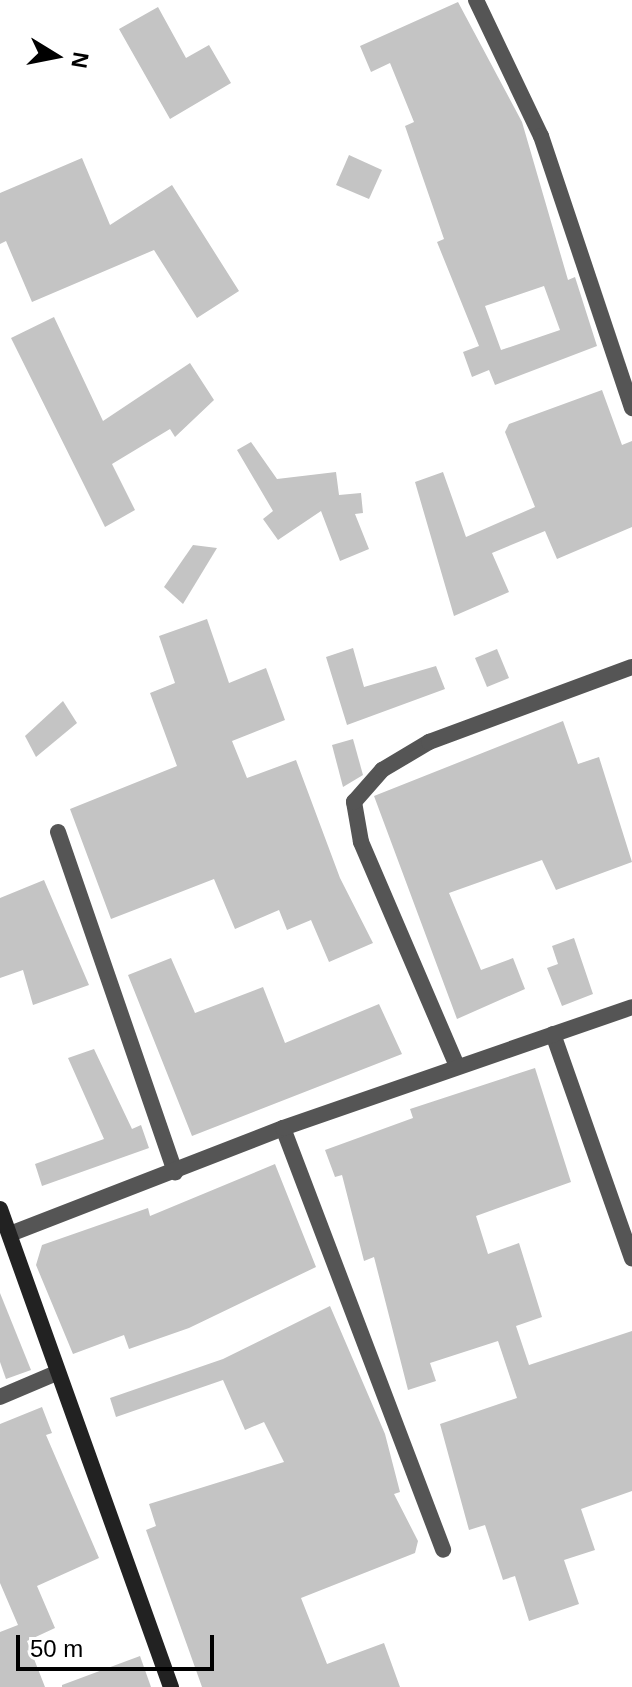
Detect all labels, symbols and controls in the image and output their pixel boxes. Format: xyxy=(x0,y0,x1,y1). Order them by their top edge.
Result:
north arrow xyxy=(16,16,96,96)
text: N xyxy=(66,50,94,70)
scale bar xyxy=(20,1619,218,1669)
text: 50 m xyxy=(30,1635,83,1662)

